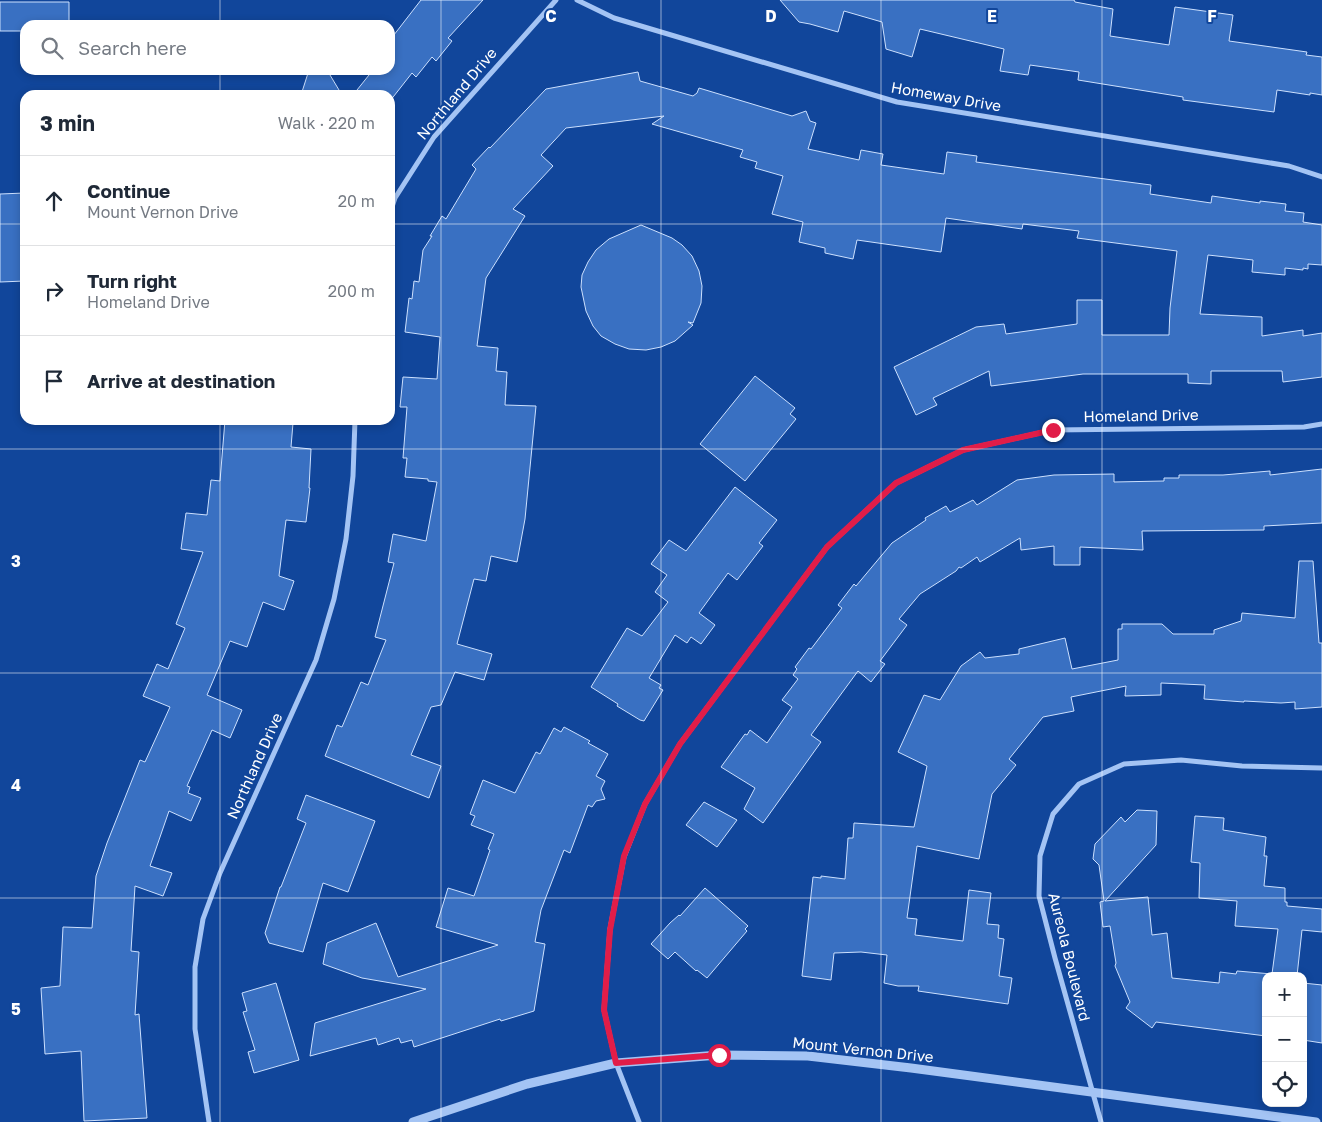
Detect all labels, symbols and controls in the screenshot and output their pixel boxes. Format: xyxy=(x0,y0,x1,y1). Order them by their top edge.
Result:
text: C xyxy=(545,6,557,26)
text: D xyxy=(765,6,777,26)
text: E xyxy=(987,6,997,26)
text: F xyxy=(1207,6,1217,26)
search box xyxy=(20,20,395,75)
icon: search xyxy=(38,34,66,62)
text: Search here xyxy=(78,36,187,59)
street label: Northland Drive xyxy=(413,44,500,143)
street label: Homeway Drive xyxy=(890,77,1003,115)
text: 3 min xyxy=(40,110,95,136)
text: Walk · 220 m xyxy=(278,113,375,133)
text: Continue xyxy=(87,179,170,202)
icon: ahead xyxy=(40,187,68,215)
text: 20 m xyxy=(338,191,375,211)
text: Mount Vernon Drive xyxy=(87,202,238,222)
text: Turn right xyxy=(87,269,177,292)
icon: right xyxy=(40,277,68,305)
text: 200 m xyxy=(328,281,375,301)
text: Homeland Drive xyxy=(87,292,210,312)
icon: arrive xyxy=(40,367,68,395)
text: Arrive at destination xyxy=(87,369,275,392)
street label: Homeland Drive xyxy=(1083,405,1199,425)
route end xyxy=(1042,419,1065,442)
text: 3 xyxy=(11,551,21,571)
street label: Northland Drive xyxy=(223,709,286,822)
text: 4 xyxy=(11,775,21,795)
street label: Aureola Boulevard xyxy=(1045,891,1095,1023)
map controls xyxy=(1262,972,1307,1107)
button: + xyxy=(1262,972,1307,1017)
text: 5 xyxy=(11,999,21,1019)
button: − xyxy=(1262,1017,1307,1062)
street label: Mount Vernon Drive xyxy=(792,1033,935,1065)
route start xyxy=(708,1044,731,1067)
button: locate xyxy=(1262,1062,1307,1107)

